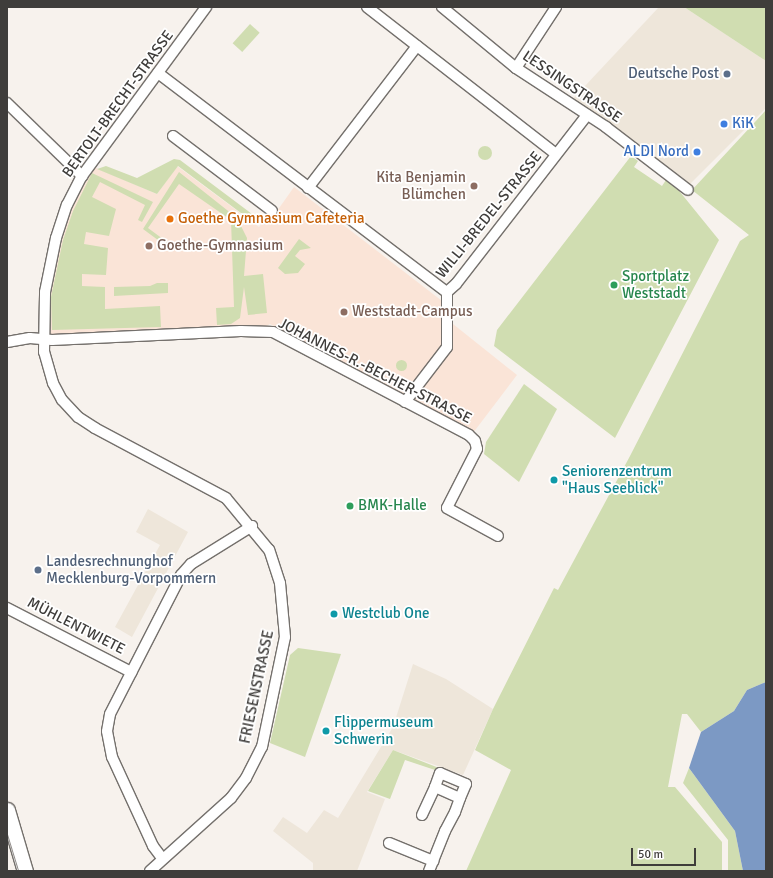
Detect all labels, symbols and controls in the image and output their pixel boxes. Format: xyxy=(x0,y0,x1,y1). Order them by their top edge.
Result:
street label: BERTOLT-BRECHT-STRASSE xyxy=(59,27,177,181)
street label: LESSINGSTRASSE xyxy=(519,47,625,127)
place label: Deutsche Post xyxy=(628,65,719,83)
marker: Deutsche Post xyxy=(722,69,732,79)
place label: KiK xyxy=(732,115,754,133)
marker: KiK xyxy=(719,119,729,129)
place label: ALDI Nord xyxy=(623,143,689,161)
marker: ALDI Nord xyxy=(692,147,702,157)
street label: WILLI-BREDEL-STRASSE xyxy=(432,148,546,282)
place label: Kita Benjamin Blümchen xyxy=(376,168,466,203)
marker: Kita Benjamin Blümchen xyxy=(469,181,479,191)
place label: Goethe Gymnasium Cafeteria xyxy=(178,210,365,228)
marker: Goethe Gymnasium Cafeteria xyxy=(165,214,175,224)
place label: Goethe-Gymnasium xyxy=(157,237,283,255)
marker: Goethe-Gymnasium xyxy=(144,241,154,251)
place label: Sportplatz Weststadt xyxy=(622,267,689,302)
marker: Sportplatz Weststadt xyxy=(609,280,619,290)
place label: Weststadt-Campus xyxy=(352,303,473,321)
marker: Weststadt-Campus xyxy=(339,307,349,317)
street label: JOHANNES-R.-BECHER-STRASSE xyxy=(275,314,475,428)
place label: Seniorenzentrum "Haus Seeblick" xyxy=(562,462,672,497)
marker: Seniorenzentrum "Haus Seeblick" xyxy=(549,475,559,485)
place label: BMK-Halle xyxy=(358,497,427,515)
marker: BMK-Halle xyxy=(345,501,355,511)
place label: Landesrechnunghof Mecklenburg-Vorpommern xyxy=(46,552,216,587)
marker: Landesrechnunghof Mecklenburg-Vorpommern xyxy=(33,565,43,575)
street label: MÜHLENTWIETE xyxy=(24,594,128,658)
place label: Westclub One xyxy=(342,605,430,623)
marker: Westclub One xyxy=(329,609,339,619)
street label: FRIESENSTRASSE xyxy=(236,629,278,745)
place label: Flippermuseum Schwerin xyxy=(334,713,434,748)
marker: Flippermuseum Schwerin xyxy=(321,726,331,736)
scale bar xyxy=(633,840,698,866)
text: 50 m xyxy=(638,847,663,862)

